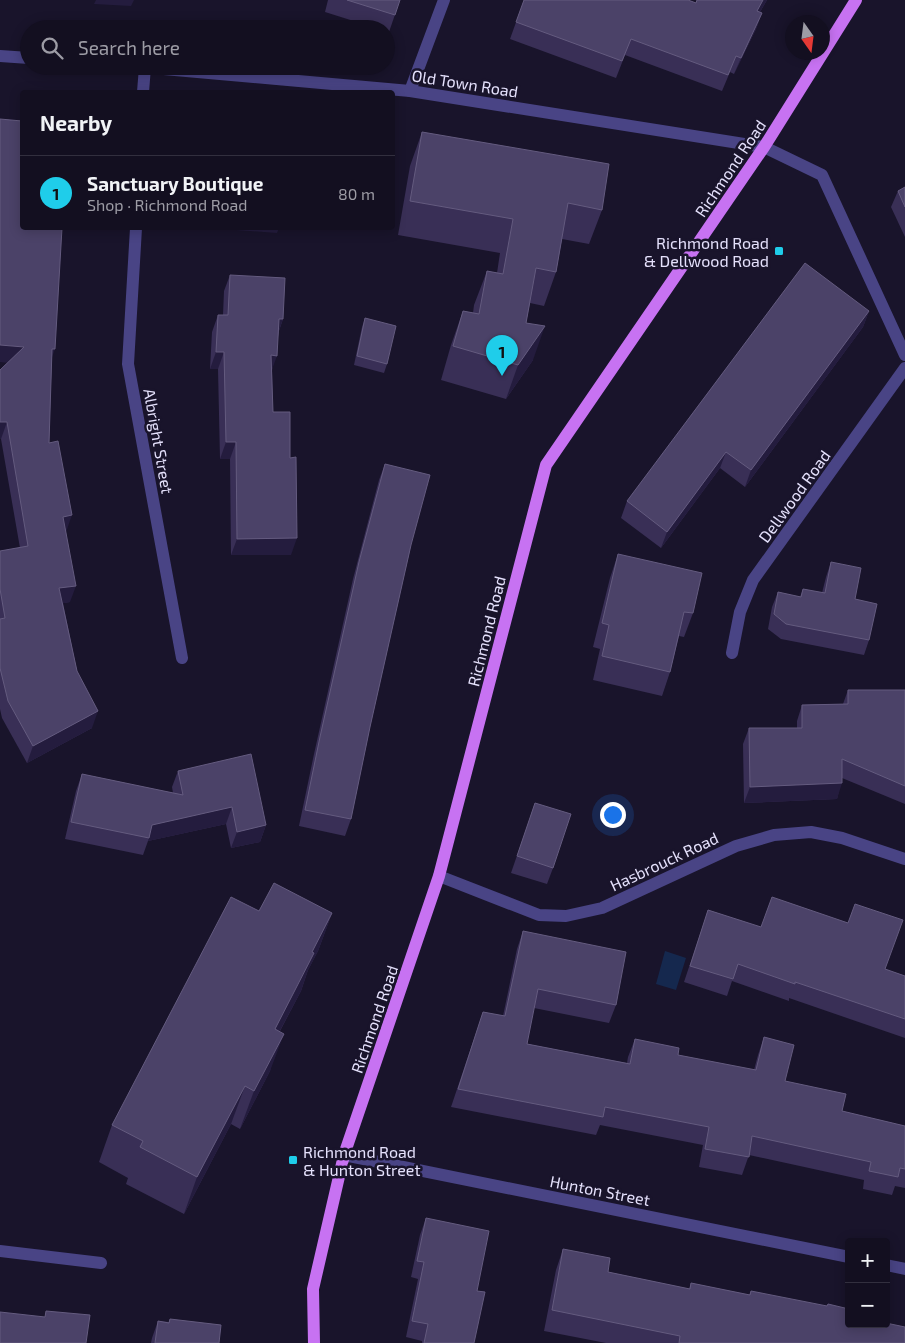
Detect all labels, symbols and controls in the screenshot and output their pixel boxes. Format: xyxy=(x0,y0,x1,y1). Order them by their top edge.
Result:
north arrow xyxy=(785,15,830,60)
search box xyxy=(20,20,395,75)
icon: search xyxy=(38,34,66,62)
text: Search here xyxy=(78,36,180,59)
street label: Old Town Road xyxy=(411,65,519,101)
text: Nearby xyxy=(40,110,112,135)
street label: Richmond Road xyxy=(691,116,769,220)
text: Sanctuary Boutique xyxy=(87,172,263,195)
text: 1 xyxy=(53,184,59,203)
text: 80 m xyxy=(338,184,375,203)
text: Shop · Richmond Road xyxy=(87,195,248,214)
place label: Richmond Road & Dellwood Road xyxy=(644,233,769,270)
marker: Richmond Road & Dellwood Road xyxy=(773,245,785,257)
pin: 1 xyxy=(486,335,518,376)
street label: Albright Street xyxy=(140,387,178,495)
street label: Dellwood Road xyxy=(754,446,834,546)
street label: Richmond Road xyxy=(463,574,509,688)
your location xyxy=(600,802,626,828)
street label: Hasbrouck Road xyxy=(607,828,721,894)
street label: Richmond Road xyxy=(347,963,401,1075)
place label: Richmond Road & Hunton Street xyxy=(303,1142,421,1179)
marker: Richmond Road & Hunton Street xyxy=(287,1154,299,1166)
street label: Hunton Street xyxy=(548,1171,652,1209)
map controls xyxy=(845,1238,890,1328)
button: + xyxy=(845,1238,890,1283)
button: − xyxy=(845,1283,890,1328)

